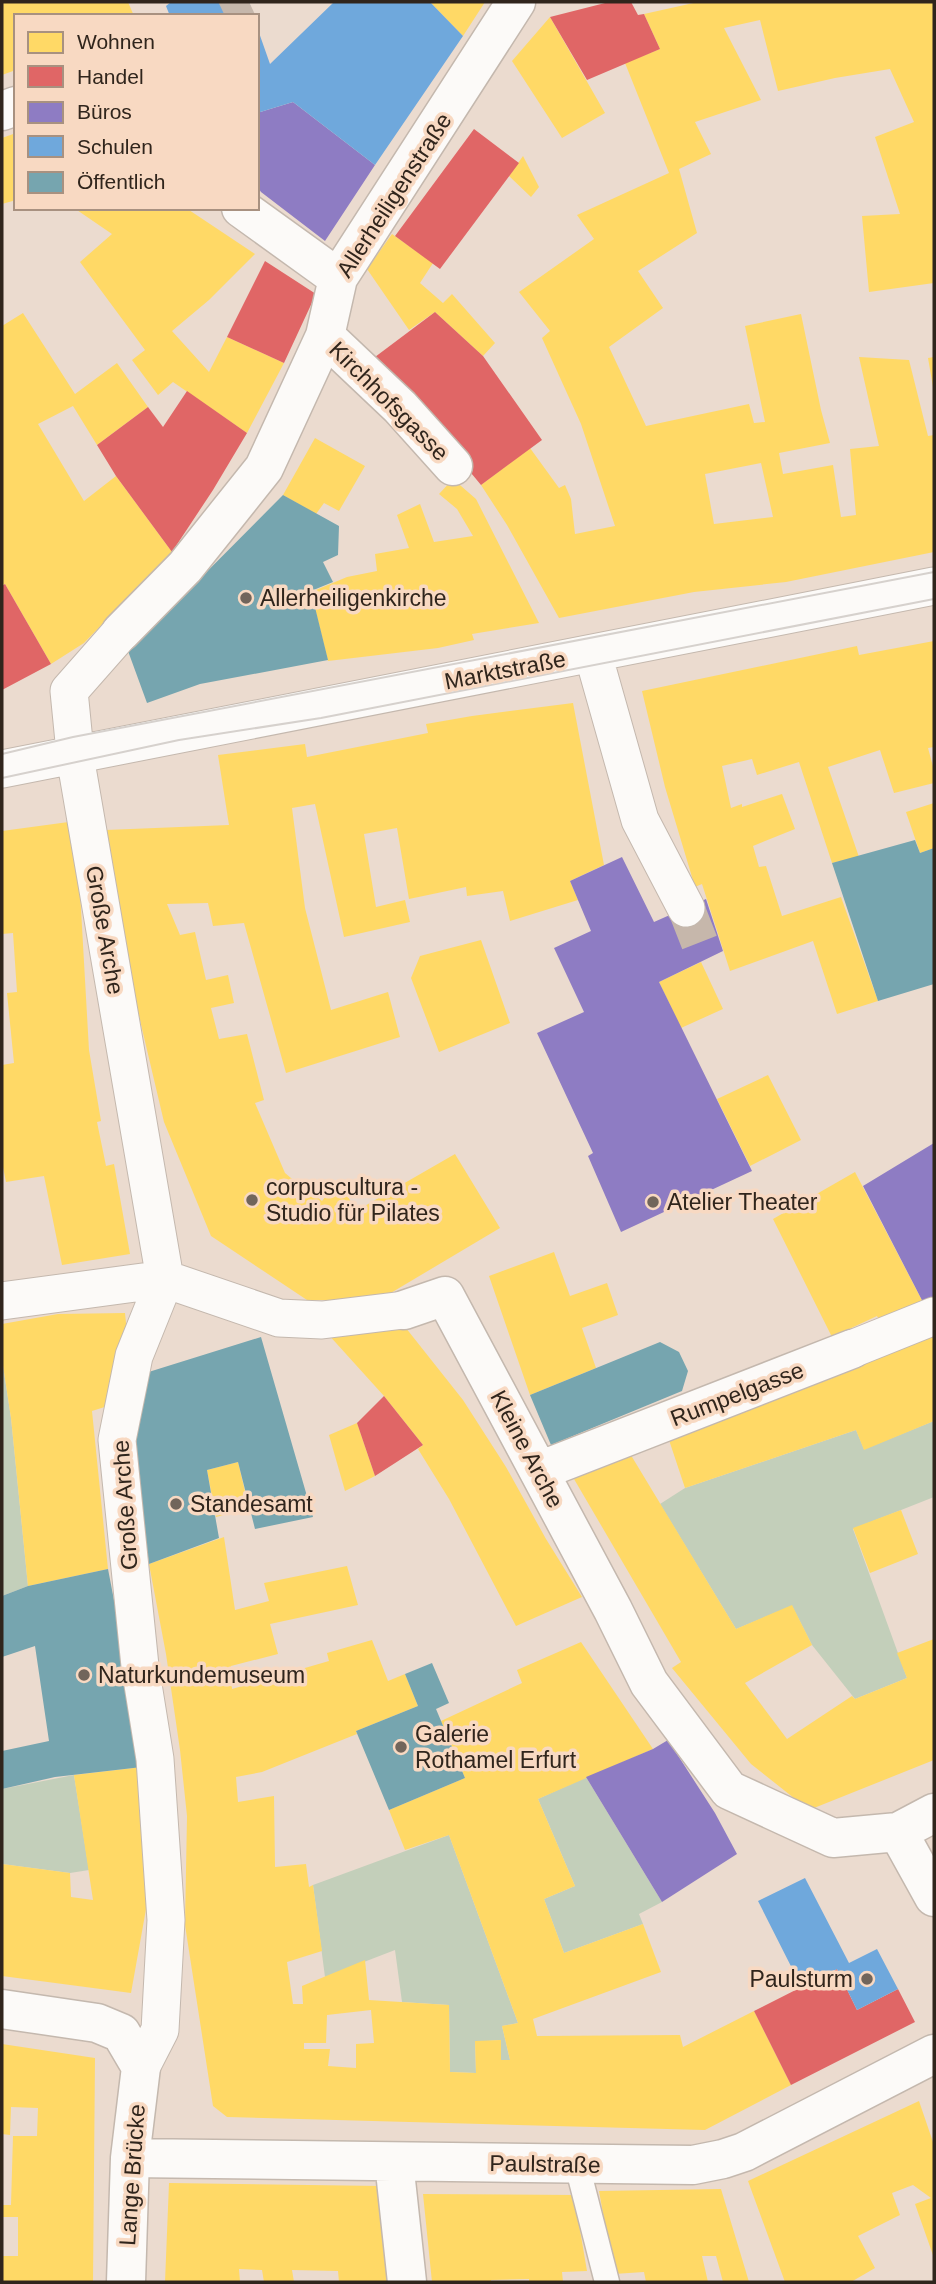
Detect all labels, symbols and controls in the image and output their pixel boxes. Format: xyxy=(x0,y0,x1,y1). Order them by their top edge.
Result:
legend xyxy=(14,14,259,210)
text: Wohnen xyxy=(77,30,155,53)
text: Handel xyxy=(77,65,144,88)
text: Büros xyxy=(77,100,132,123)
street label: Allerheiligenstraße xyxy=(331,108,457,282)
text: Schulen xyxy=(77,135,153,158)
text: Öffentlich xyxy=(77,170,165,193)
street label: Kirchhofsgasse xyxy=(324,336,454,466)
place label: Allerheiligenkirche xyxy=(260,585,447,611)
marker: Allerheiligenkirche xyxy=(238,590,254,606)
street label: Marktstraße xyxy=(442,646,568,694)
street label: Große Arche xyxy=(81,864,129,996)
place label: corpuscultura - Studio für Pilates xyxy=(266,1174,440,1226)
place label: Atelier Theater xyxy=(667,1189,818,1215)
marker: corpuscultura - Studio für Pilates xyxy=(244,1192,260,1208)
marker: Atelier Theater xyxy=(645,1194,661,1210)
street label: Rumpelgasse xyxy=(667,1357,807,1431)
street label: Kleine Arche xyxy=(485,1386,569,1512)
street label: Große Arche xyxy=(107,1439,143,1571)
place label: Standesamt xyxy=(190,1491,313,1517)
marker: Standesamt xyxy=(168,1496,184,1512)
place label: Naturkundemuseum xyxy=(98,1662,305,1688)
marker: Naturkundemuseum xyxy=(76,1667,92,1683)
place label: Galerie Rothamel Erfurt xyxy=(415,1721,577,1773)
marker: Galerie Rothamel Erfurt xyxy=(393,1739,409,1755)
place label: Paulsturm xyxy=(749,1966,853,1992)
marker: Paulsturm xyxy=(859,1971,875,1987)
street label: Lange Brücke xyxy=(114,2103,150,2247)
street label: Paulstraße xyxy=(489,2150,601,2178)

